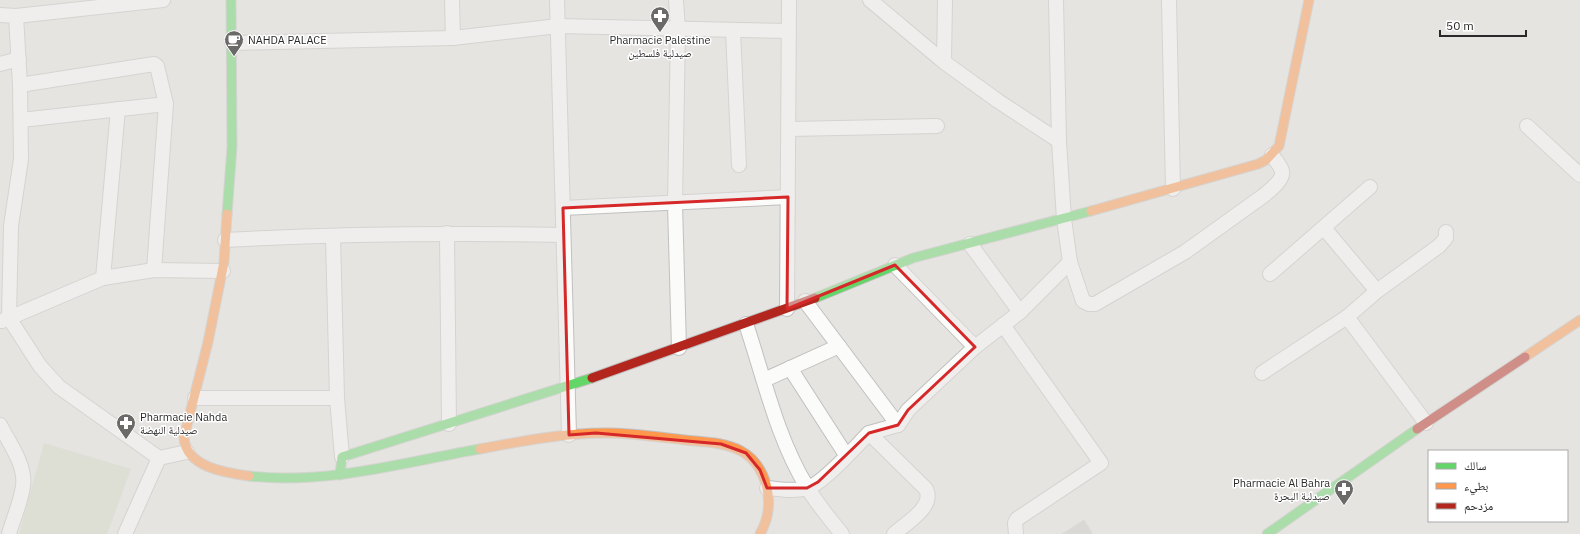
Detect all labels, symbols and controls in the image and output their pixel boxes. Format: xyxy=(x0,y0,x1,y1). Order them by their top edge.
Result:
pharmacy icon: Pharmacie Palestine صيدلية فلسطين xyxy=(649,5,671,33)
scale bar xyxy=(1440,12,1526,38)
text: 50 m xyxy=(1446,18,1474,33)
cafe icon: NAHDA PALACE xyxy=(223,29,245,57)
place label: NAHDA PALACE xyxy=(248,33,327,47)
place label: Pharmacie Palestine صيدلية فلسطين xyxy=(610,33,710,60)
place label: Pharmacie Nahda صيدلية النهضة xyxy=(140,410,227,437)
pharmacy icon: Pharmacie Nahda صيدلية النهضة xyxy=(115,412,137,440)
legend xyxy=(1428,450,1568,522)
text: سالك xyxy=(1464,458,1486,473)
place label: Pharmacie Al Bahra صيدلية البحرة xyxy=(1233,476,1330,503)
pharmacy icon: Pharmacie Al Bahra صيدلية البحرة xyxy=(1333,478,1355,506)
text: بطيء xyxy=(1464,478,1488,496)
text: مزدحم xyxy=(1464,498,1493,514)

